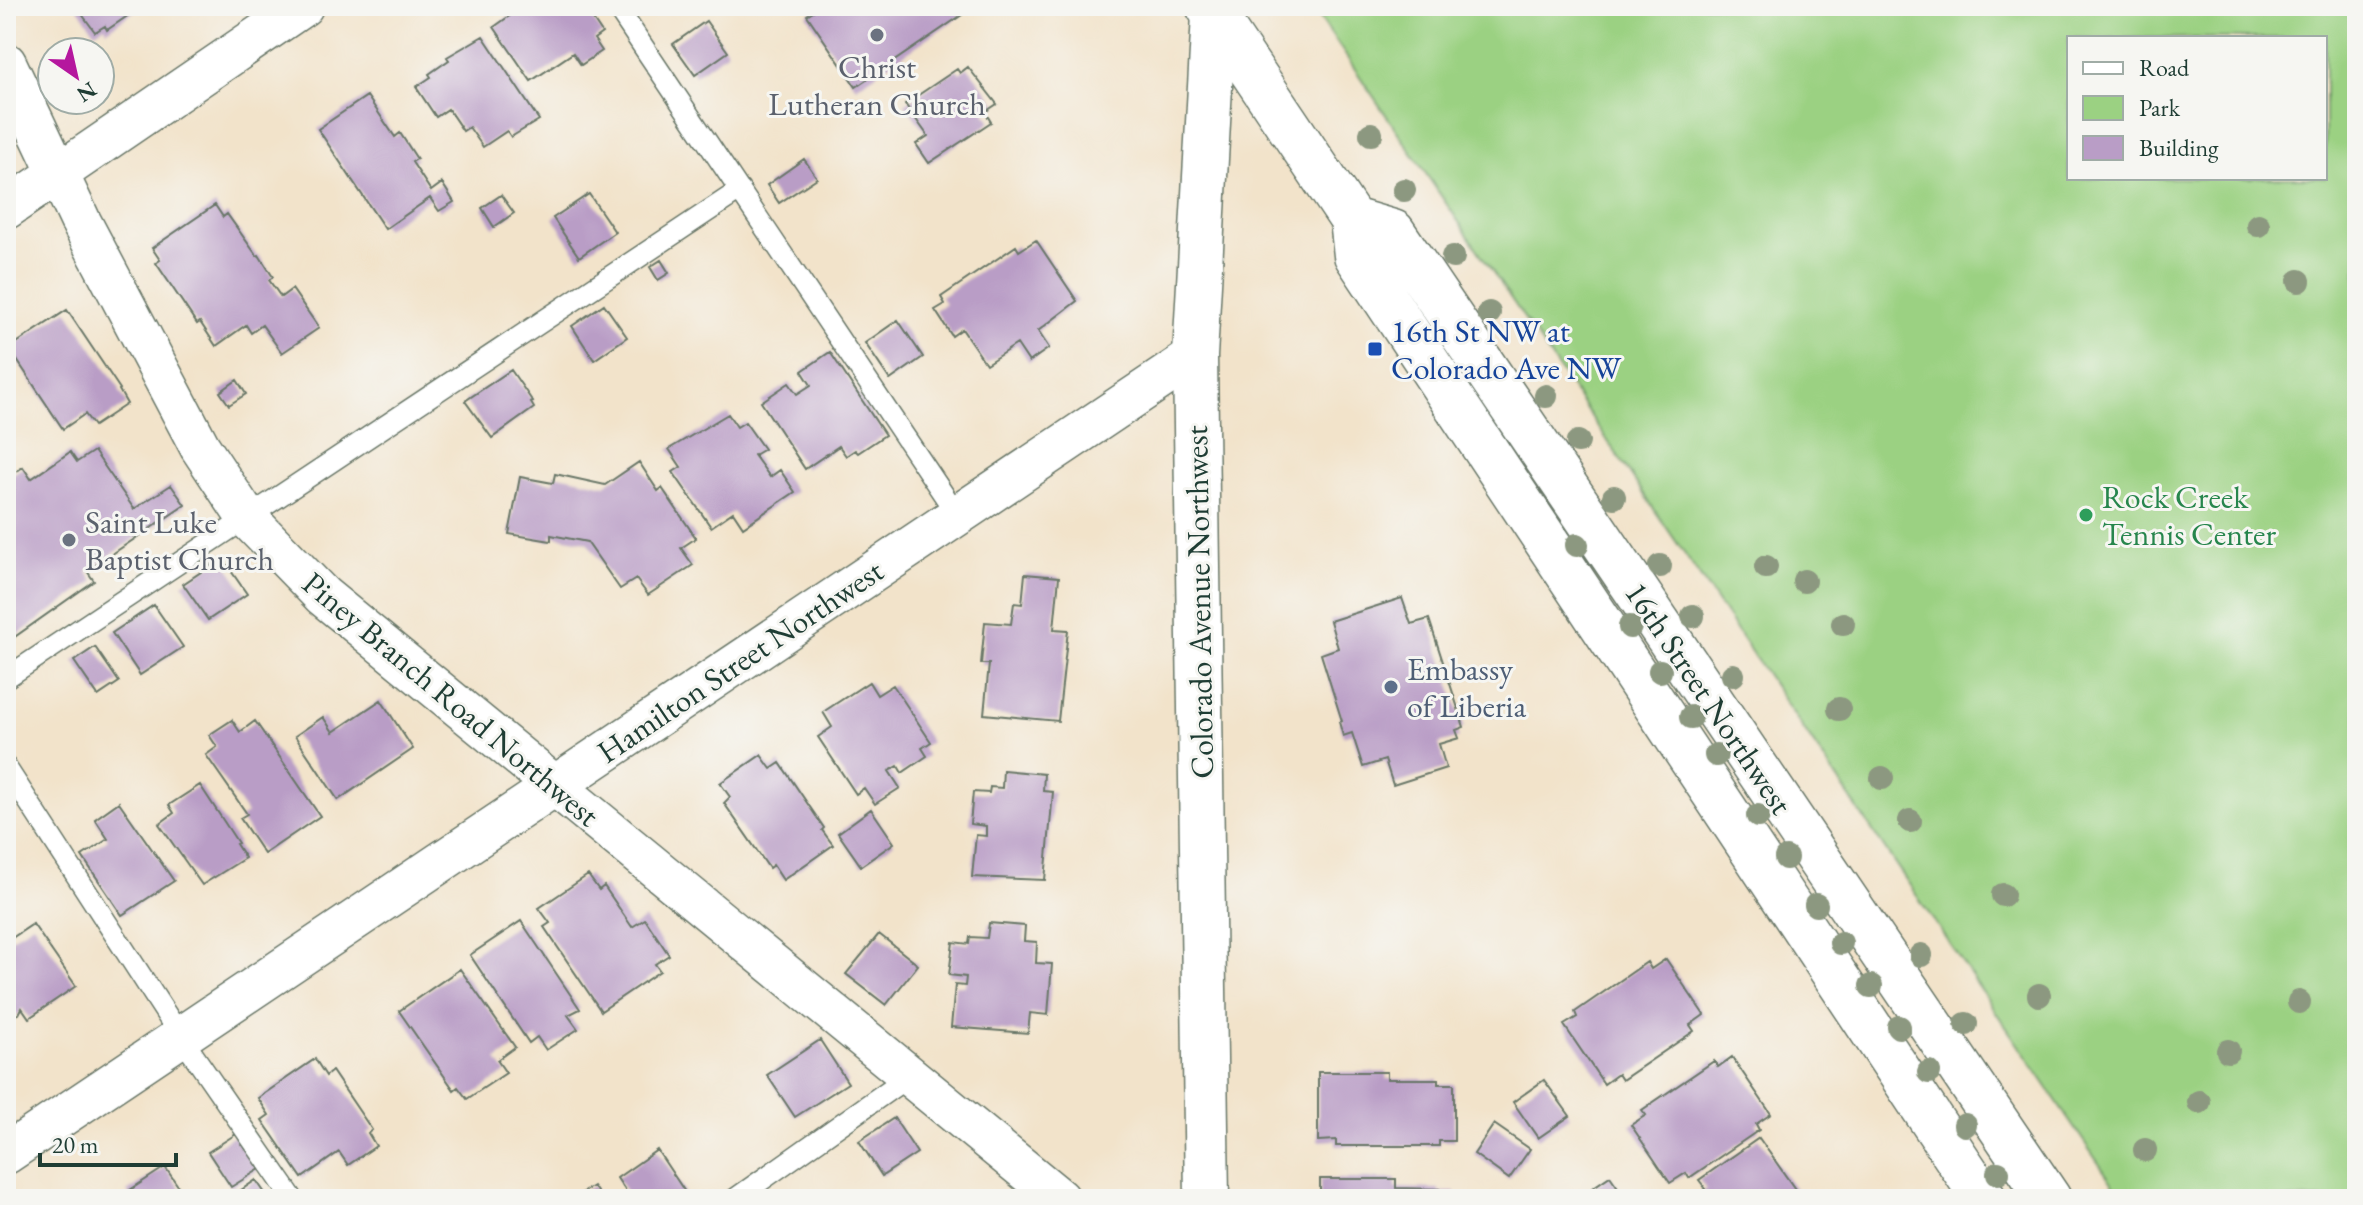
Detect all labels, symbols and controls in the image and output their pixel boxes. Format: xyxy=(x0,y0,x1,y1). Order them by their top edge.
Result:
marker: Christ Lutheran Church xyxy=(868,26,886,44)
north arrow xyxy=(36,36,116,116)
legend xyxy=(2067,36,2327,180)
place label: Christ Lutheran Church xyxy=(768,46,986,125)
text: Road xyxy=(2139,52,2190,83)
text: N xyxy=(71,75,102,109)
text: Park xyxy=(2139,92,2181,123)
text: Building xyxy=(2139,132,2219,163)
place label: 16th St NW at Colorado Ave NW xyxy=(1391,310,1622,389)
marker: 16th St NW at Colorado Ave NW xyxy=(1366,340,1384,358)
street label: Colorado Avenue Northwest xyxy=(1175,425,1223,779)
place label: Rock Creek Tennis Center xyxy=(2102,476,2277,555)
place label: Saint Luke Baptist Church xyxy=(85,501,274,580)
marker: Rock Creek Tennis Center xyxy=(2077,506,2095,524)
marker: Saint Luke Baptist Church xyxy=(60,531,78,549)
street label: Hamilton Street Northwest xyxy=(589,549,891,773)
street label: Piney Branch Road Northwest xyxy=(294,562,608,836)
street label: 16th Street Northwest xyxy=(1616,574,1802,822)
place label: Embassy of Liberia xyxy=(1407,648,1526,727)
marker: Embassy of Liberia xyxy=(1382,678,1400,696)
scale bar xyxy=(40,1117,176,1167)
text: 20 m xyxy=(52,1129,99,1160)

